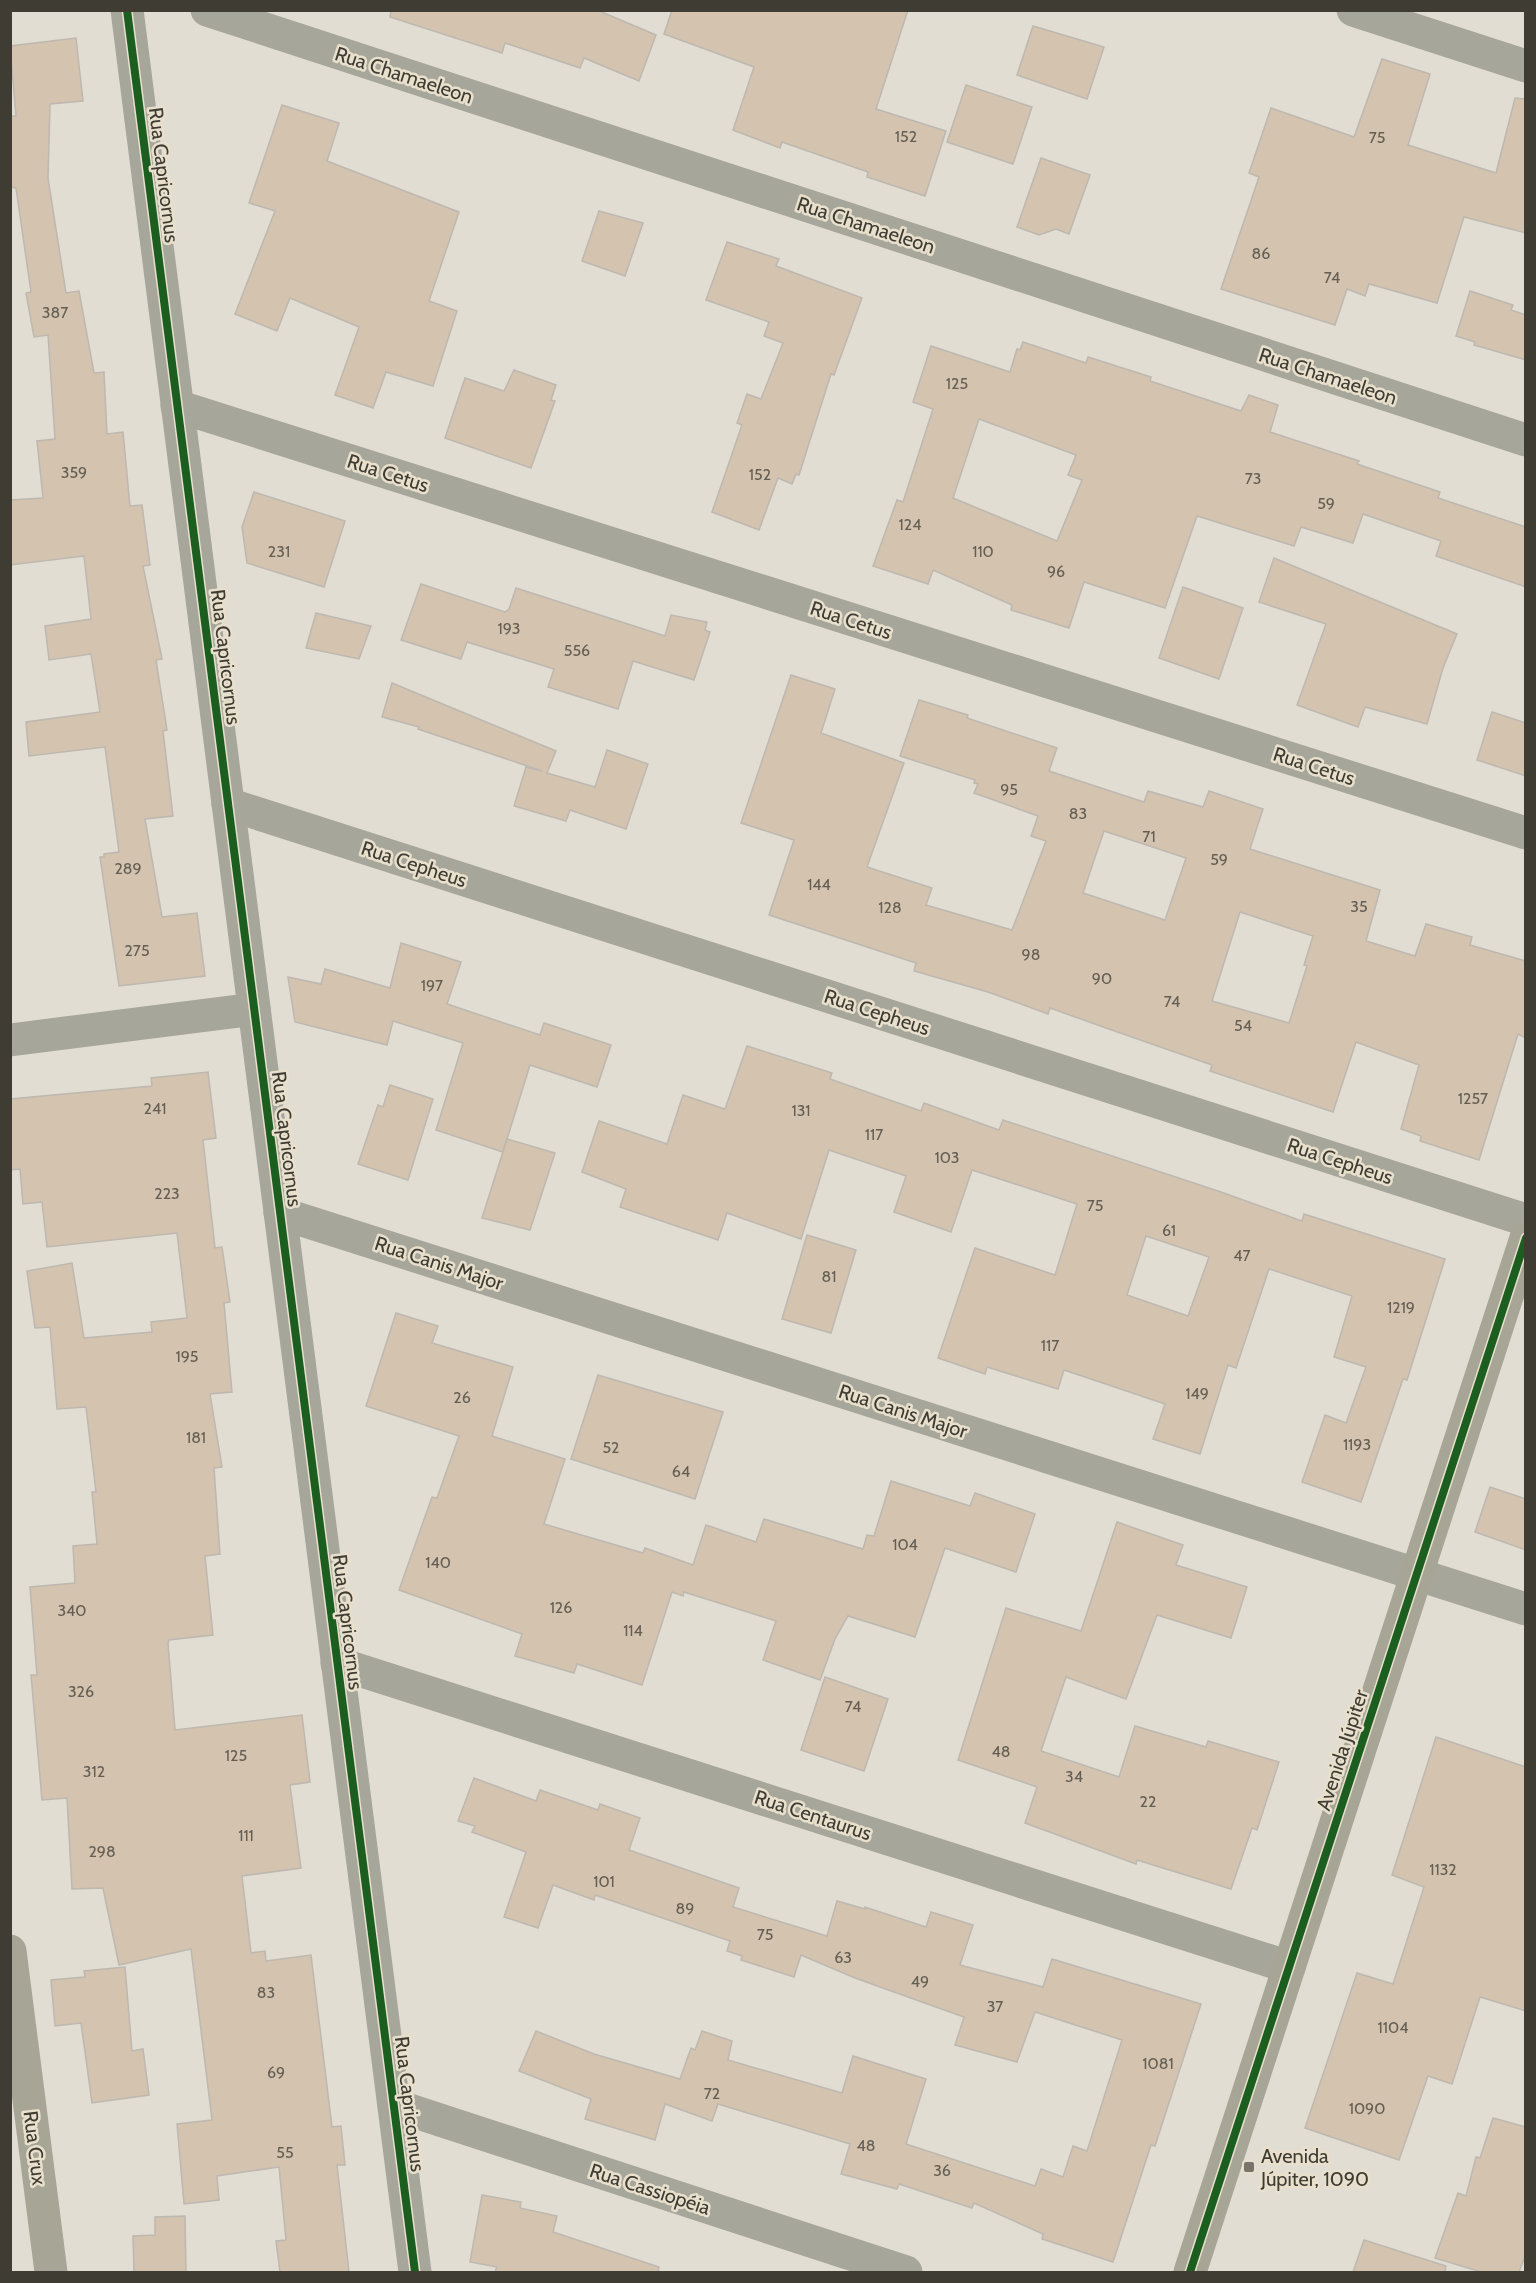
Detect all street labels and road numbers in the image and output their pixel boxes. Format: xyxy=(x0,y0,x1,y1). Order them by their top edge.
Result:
street label: Rua Chamaeleon xyxy=(332,41,476,109)
street label: Rua Capricornus xyxy=(144,106,184,244)
street label: Rua Chamaeleon xyxy=(794,191,938,259)
street label: Rua Chamaeleon xyxy=(1256,342,1400,410)
street label: Rua Cetus xyxy=(344,449,432,497)
street label: Rua Capricornus xyxy=(206,588,246,726)
street label: Rua Cetus xyxy=(807,596,895,644)
street label: Rua Cetus xyxy=(1270,742,1358,790)
street label: Rua Cepheus xyxy=(358,836,470,892)
street label: Rua Cepheus xyxy=(821,984,933,1040)
street label: Rua Capricornus xyxy=(267,1070,307,1208)
street label: Rua Cepheus xyxy=(1284,1133,1396,1189)
street label: Rua Canis Major xyxy=(372,1231,507,1295)
street label: Rua Canis Major xyxy=(836,1379,971,1443)
street label: Rua Capricornus xyxy=(328,1553,368,1691)
street label: Avenida Júpiter xyxy=(1311,1686,1373,1814)
street label: Rua Centaurus xyxy=(751,1785,875,1845)
street label: Rua Capricornus xyxy=(390,2035,430,2173)
street label: Rua Crux xyxy=(19,2109,52,2187)
street label: Rua Cassiopéia xyxy=(587,2158,714,2220)

